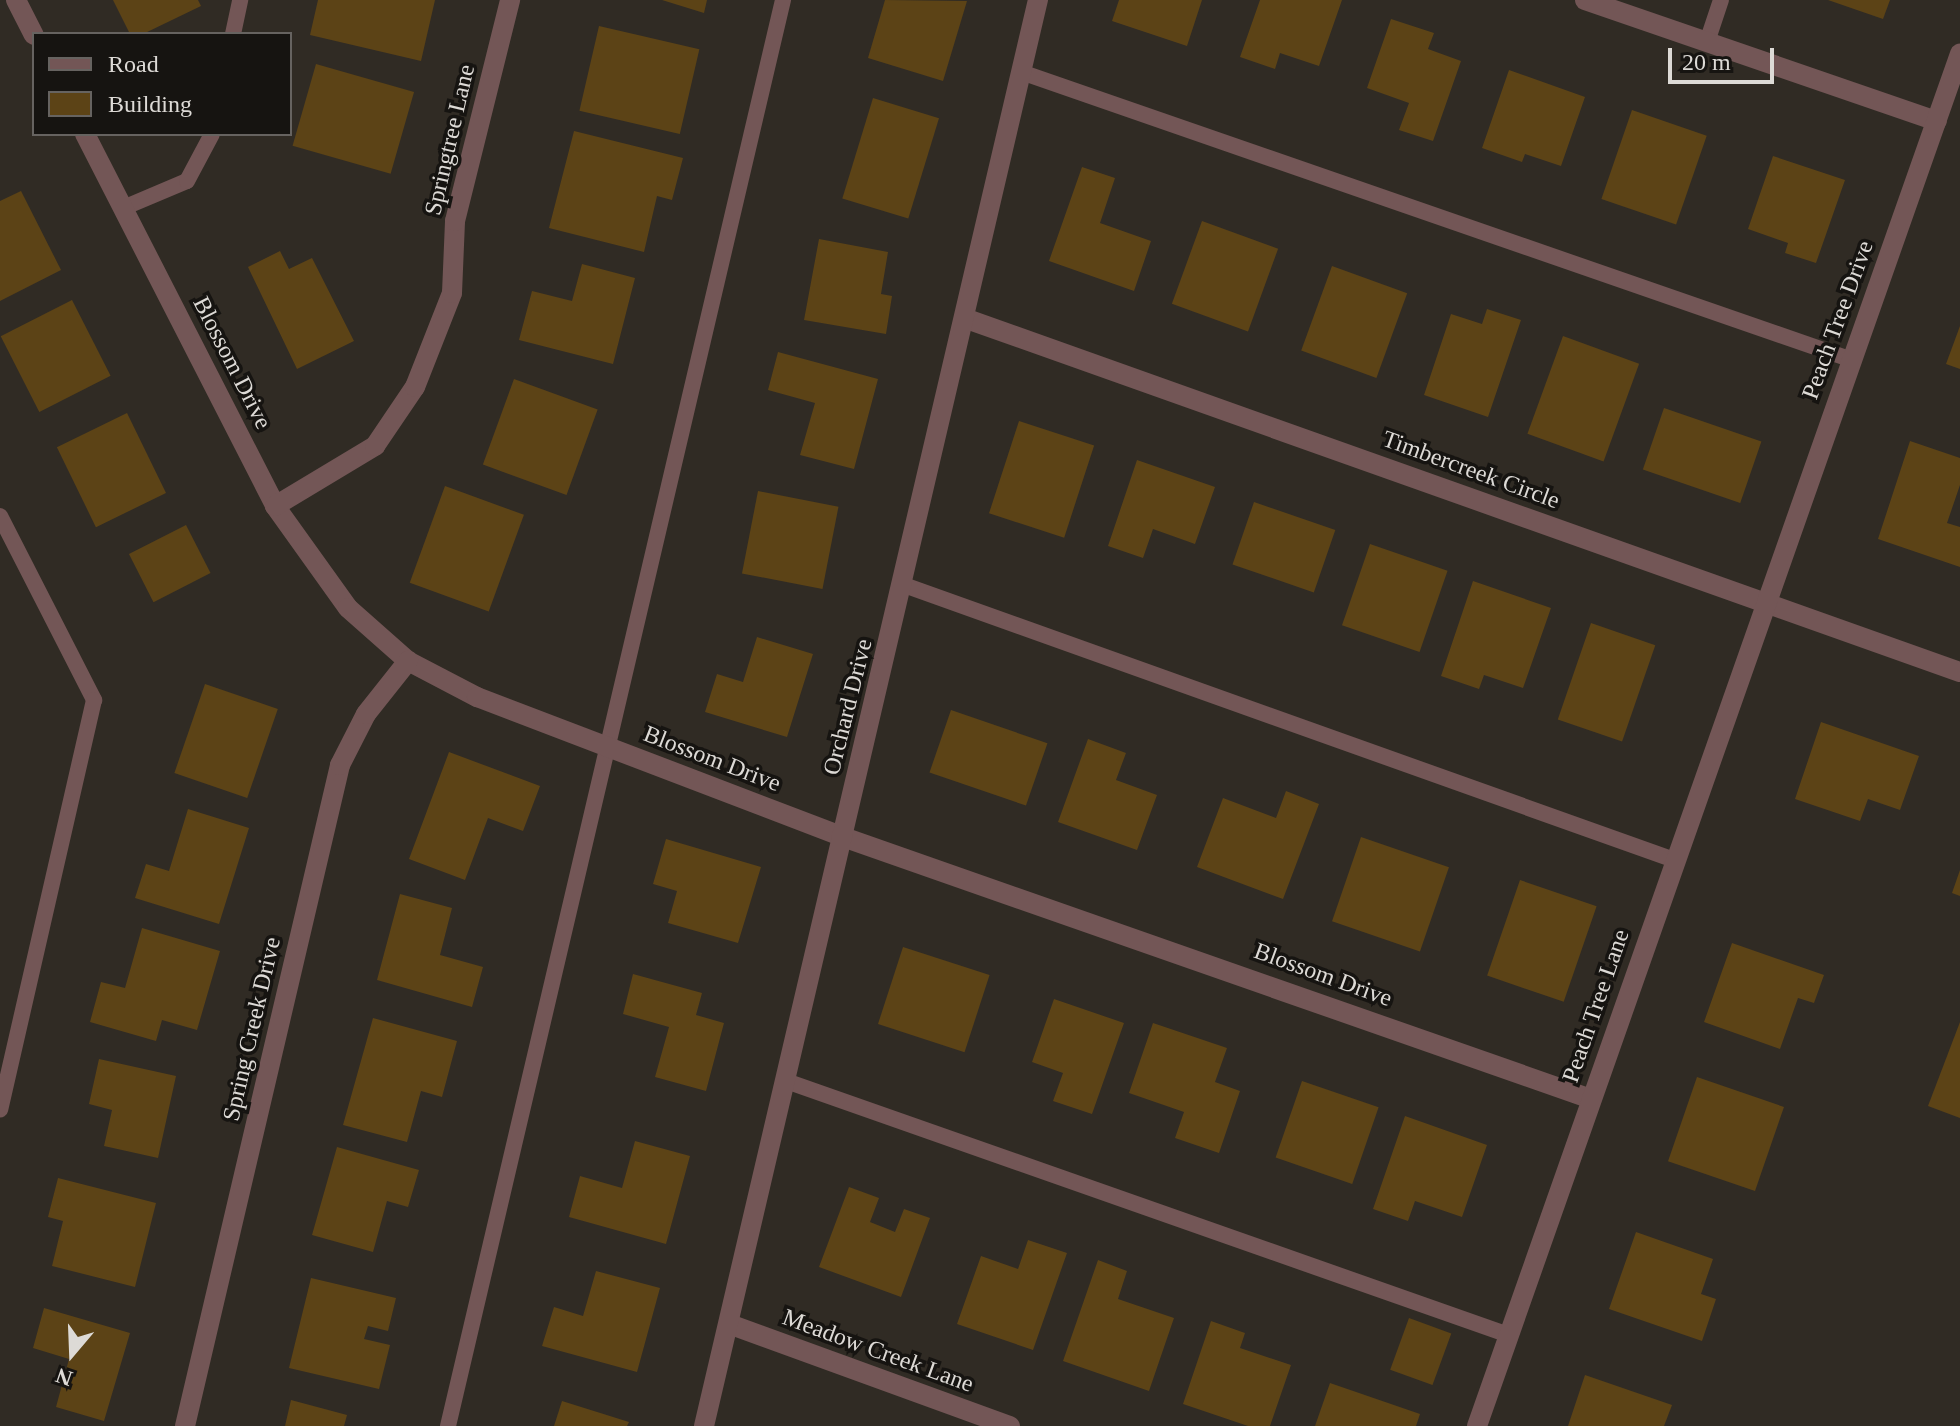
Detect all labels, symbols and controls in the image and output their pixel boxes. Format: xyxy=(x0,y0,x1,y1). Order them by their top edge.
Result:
legend xyxy=(32,32,292,136)
scale bar xyxy=(1672,32,1778,82)
text: 20 m xyxy=(1682,49,1731,75)
text: Road xyxy=(108,51,159,77)
street label: Springtree Lane xyxy=(419,62,481,218)
text: Building xyxy=(108,91,192,117)
street label: Peach Tree Drive xyxy=(1796,237,1880,403)
street label: Blossom Drive xyxy=(186,292,278,434)
street label: Timbercreek Circle xyxy=(1379,425,1563,515)
street label: Orchard Drive xyxy=(817,636,879,778)
street label: Blossom Drive xyxy=(639,720,785,798)
street label: Peach Tree Lane xyxy=(1556,925,1636,1087)
street label: Spring Creek Drive xyxy=(217,934,287,1124)
street label: Blossom Drive xyxy=(1250,937,1396,1013)
street label: Meadow Creek Lane xyxy=(779,1303,977,1399)
north arrow xyxy=(32,1314,112,1394)
text: N xyxy=(52,1363,76,1392)

